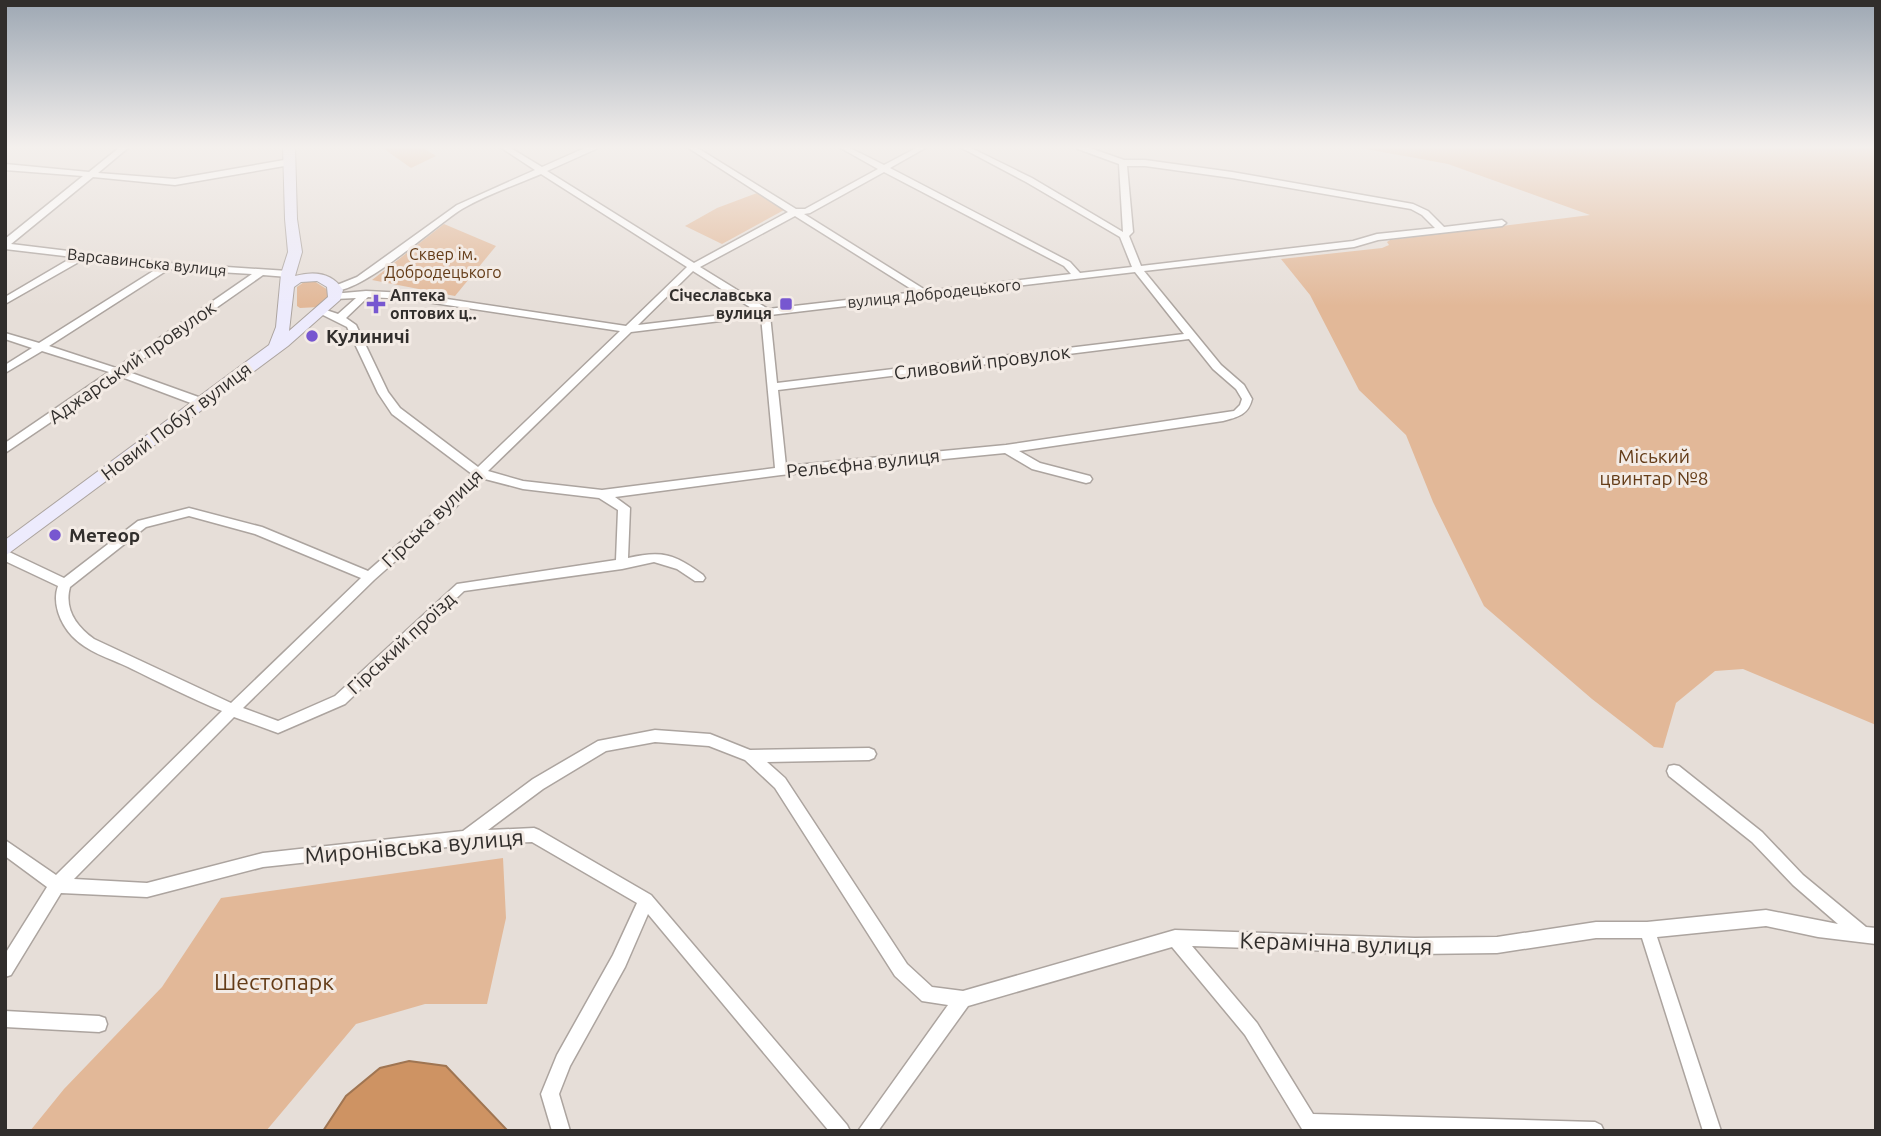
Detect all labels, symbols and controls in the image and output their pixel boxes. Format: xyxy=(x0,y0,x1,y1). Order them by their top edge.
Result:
street label: Варсавинська вулиця xyxy=(67,245,227,279)
park label: Сквер ім. Добродецького xyxy=(384,245,502,281)
street label: вулиця Добродецького xyxy=(846,275,1022,311)
place label: Аптека оптових ц‥ xyxy=(390,286,477,322)
place label: Січеславська вулиця xyxy=(669,286,772,322)
street label: Аджарський провулок xyxy=(44,296,220,428)
marker: Аптека оптових ц‥ xyxy=(368,296,384,312)
marker: Січеславська вулиця xyxy=(778,296,794,312)
place label: Кулиничі xyxy=(326,325,410,347)
marker: Кулиничі xyxy=(304,328,320,344)
street label: Сливовий провулок xyxy=(892,340,1072,384)
street label: Новий Побут вулиця xyxy=(97,357,255,485)
street label: Рельєфна вулиця xyxy=(785,444,941,482)
park label: Міський цвинтар №8 xyxy=(1599,445,1709,489)
street label: Гірська вулиця xyxy=(377,464,487,572)
place label: Метеор xyxy=(69,524,140,546)
marker: Метеор xyxy=(47,527,63,543)
street label: Гірський проїзд xyxy=(343,587,459,699)
street label: Миронівська вулиця xyxy=(303,824,525,868)
street label: Керамічна вулиця xyxy=(1239,927,1433,959)
park label: Шестопарк xyxy=(214,969,334,994)

